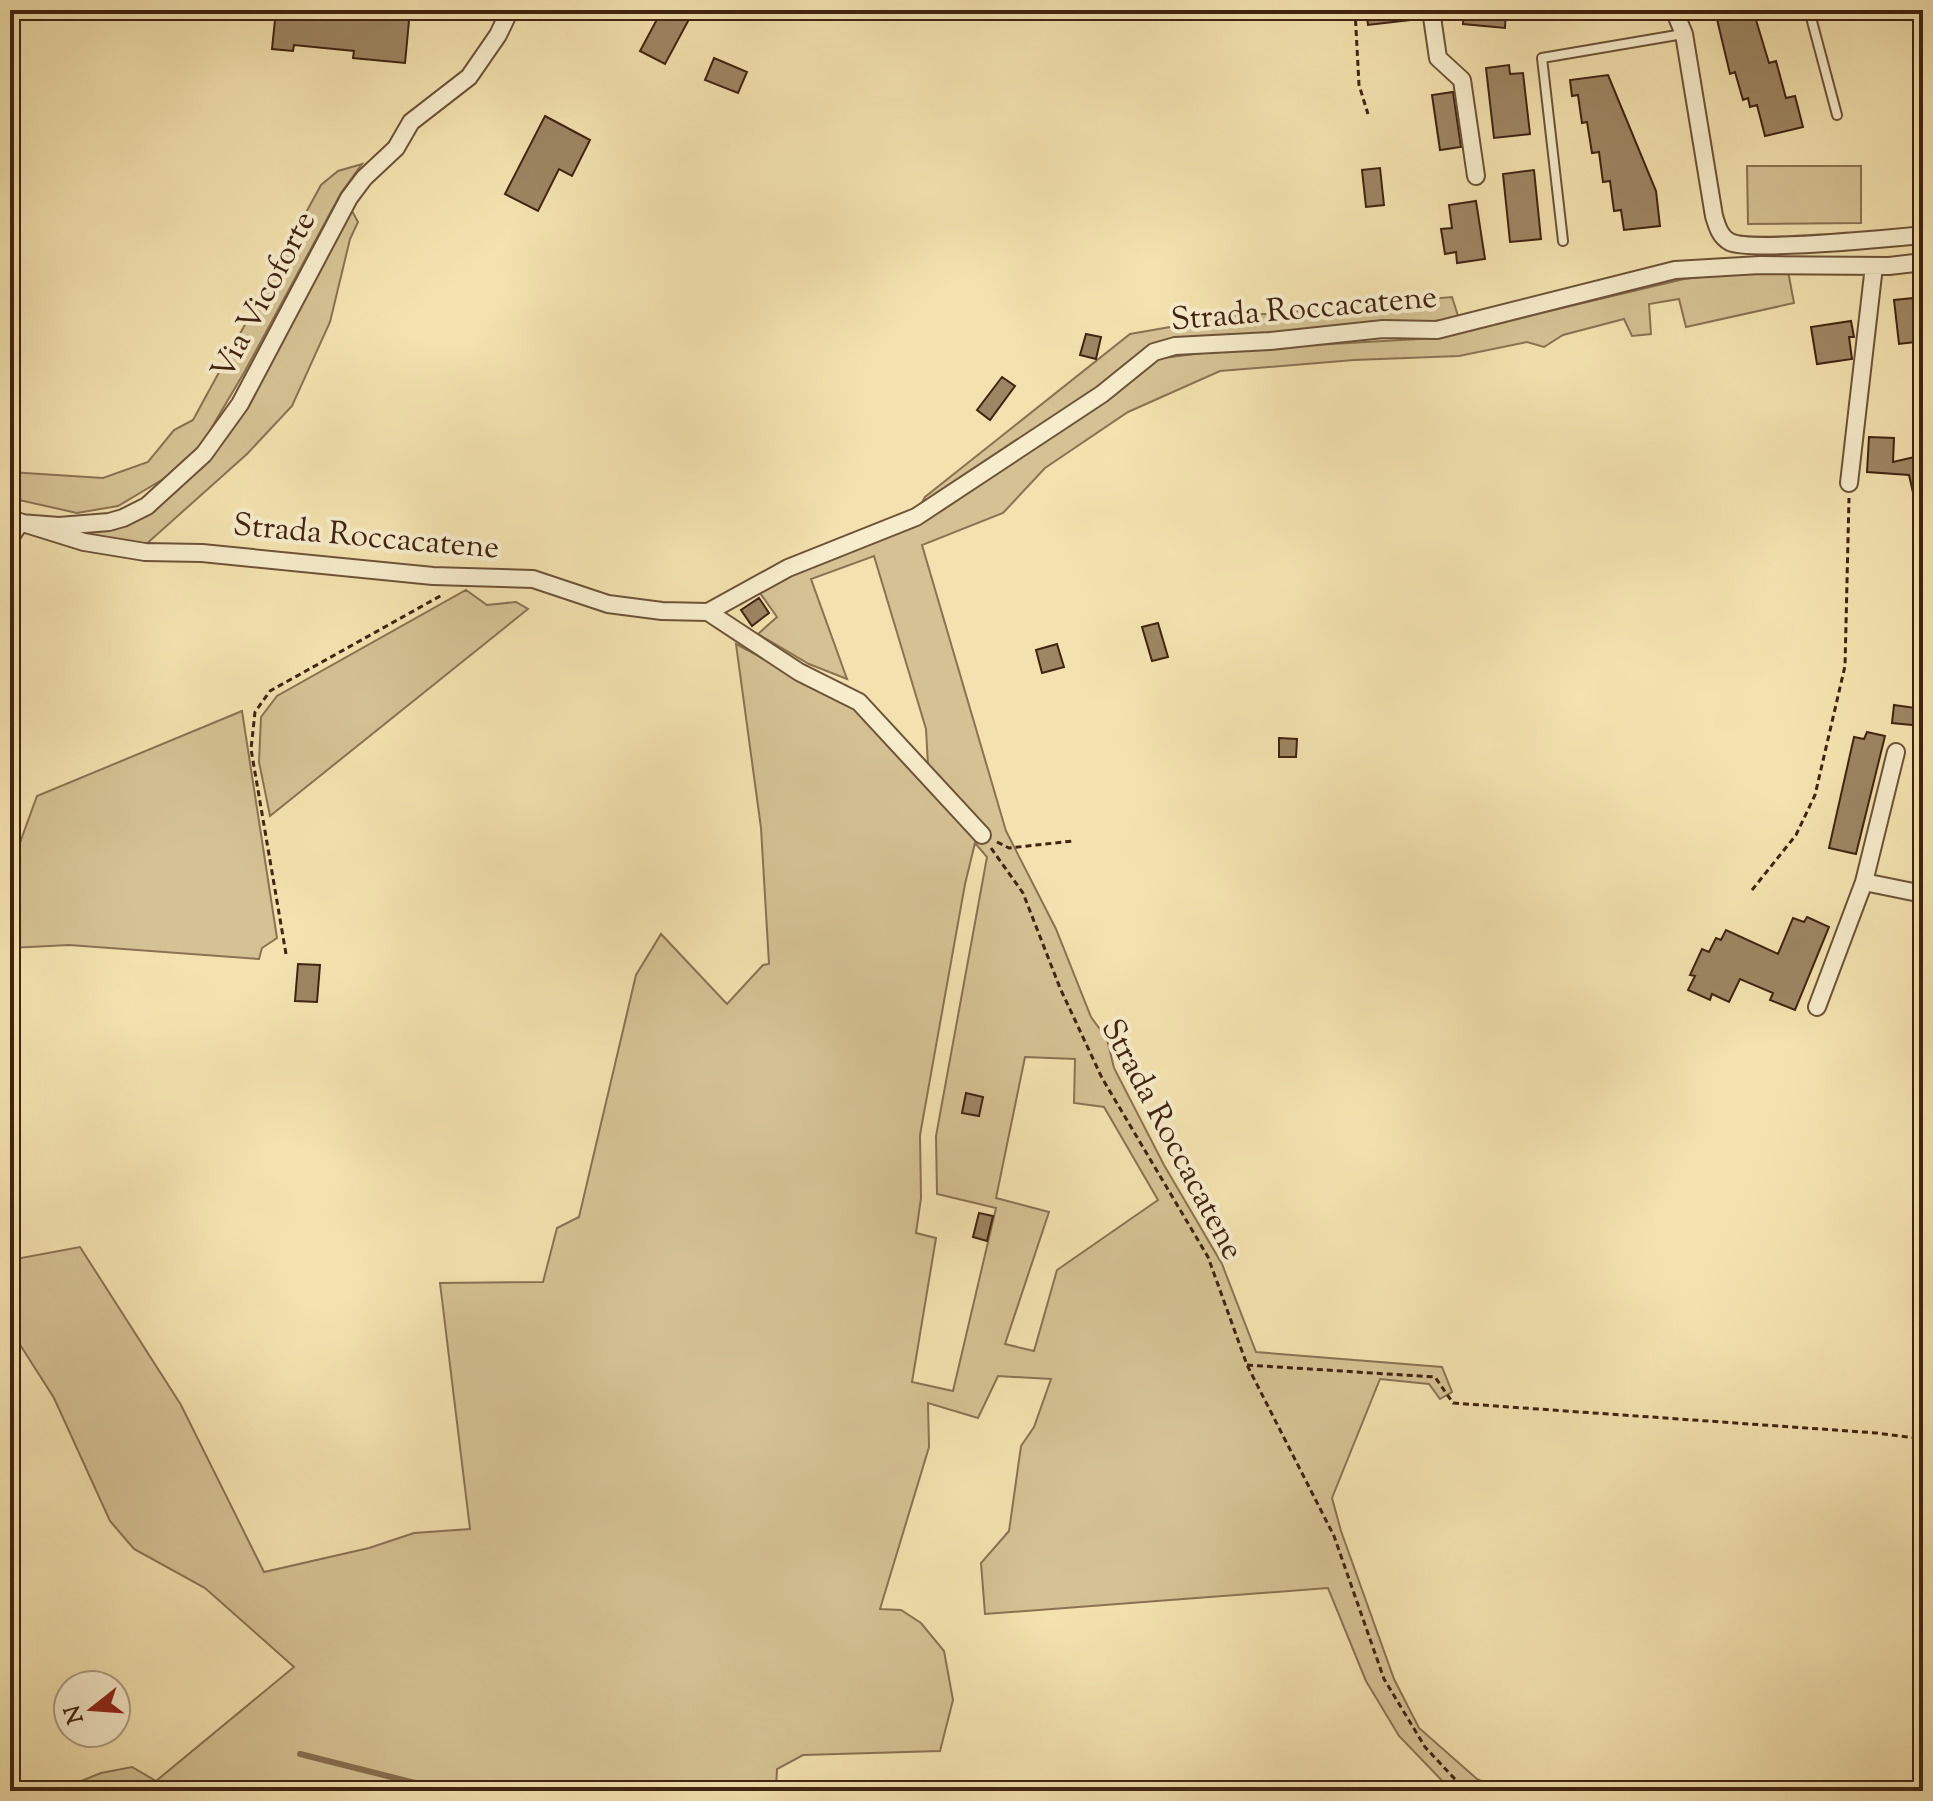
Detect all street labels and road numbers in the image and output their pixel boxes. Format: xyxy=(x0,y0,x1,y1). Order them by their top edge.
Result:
street label: Via Vicoforte xyxy=(201,203,329,389)
street label: Strada Roccacatene xyxy=(1169,275,1439,345)
street label: Strada Roccacatene xyxy=(231,503,501,573)
street label: Strada Roccacatene xyxy=(1088,1011,1254,1269)

